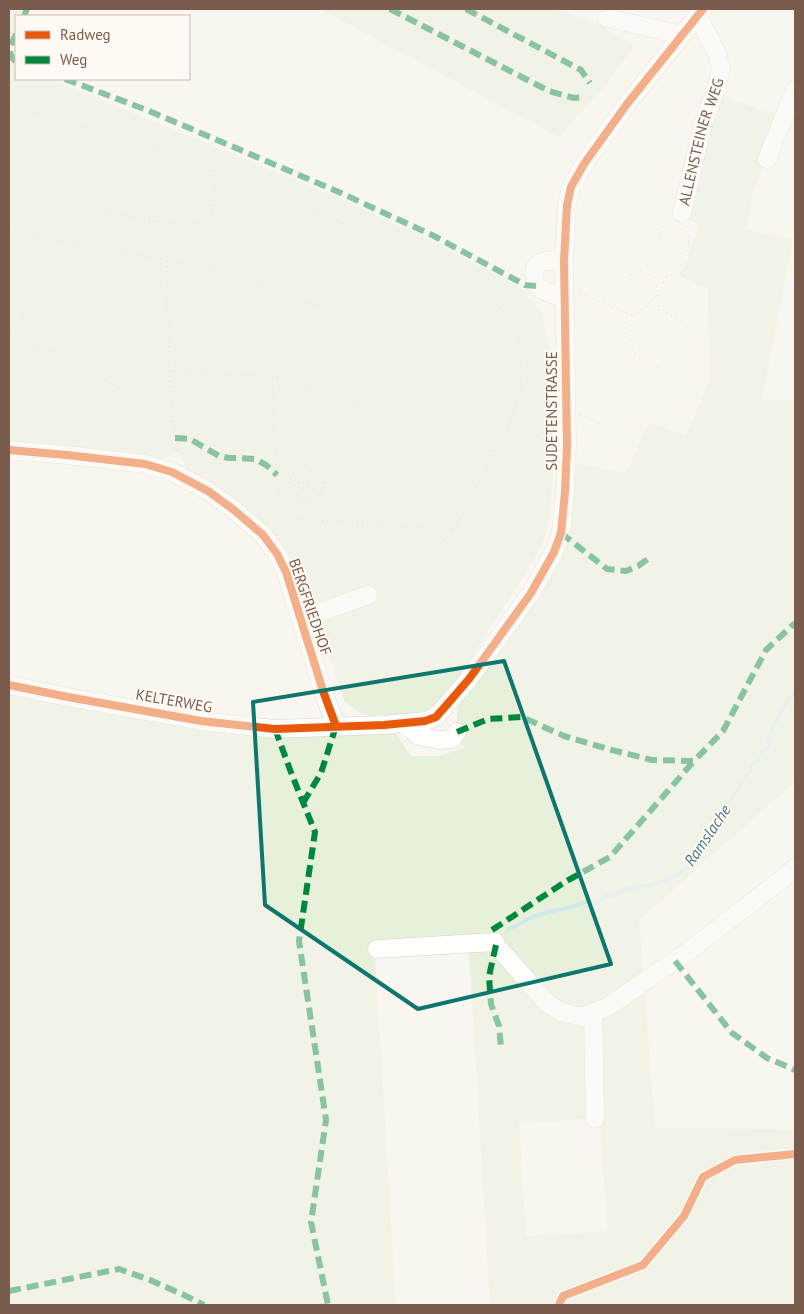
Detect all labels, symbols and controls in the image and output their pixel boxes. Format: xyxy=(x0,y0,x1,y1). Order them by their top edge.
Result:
legend xyxy=(15,15,190,80)
text: Radweg xyxy=(60,25,111,44)
text: Weg xyxy=(60,50,87,69)
street label: ALLENSTEINER WEG xyxy=(674,76,728,207)
street label: SUDETENSTRASSE xyxy=(542,351,561,471)
street label: BERGFRIEDHOF xyxy=(285,556,336,658)
street label: KELTERWEG xyxy=(134,684,214,717)
water label: Ramslache xyxy=(679,800,735,869)

